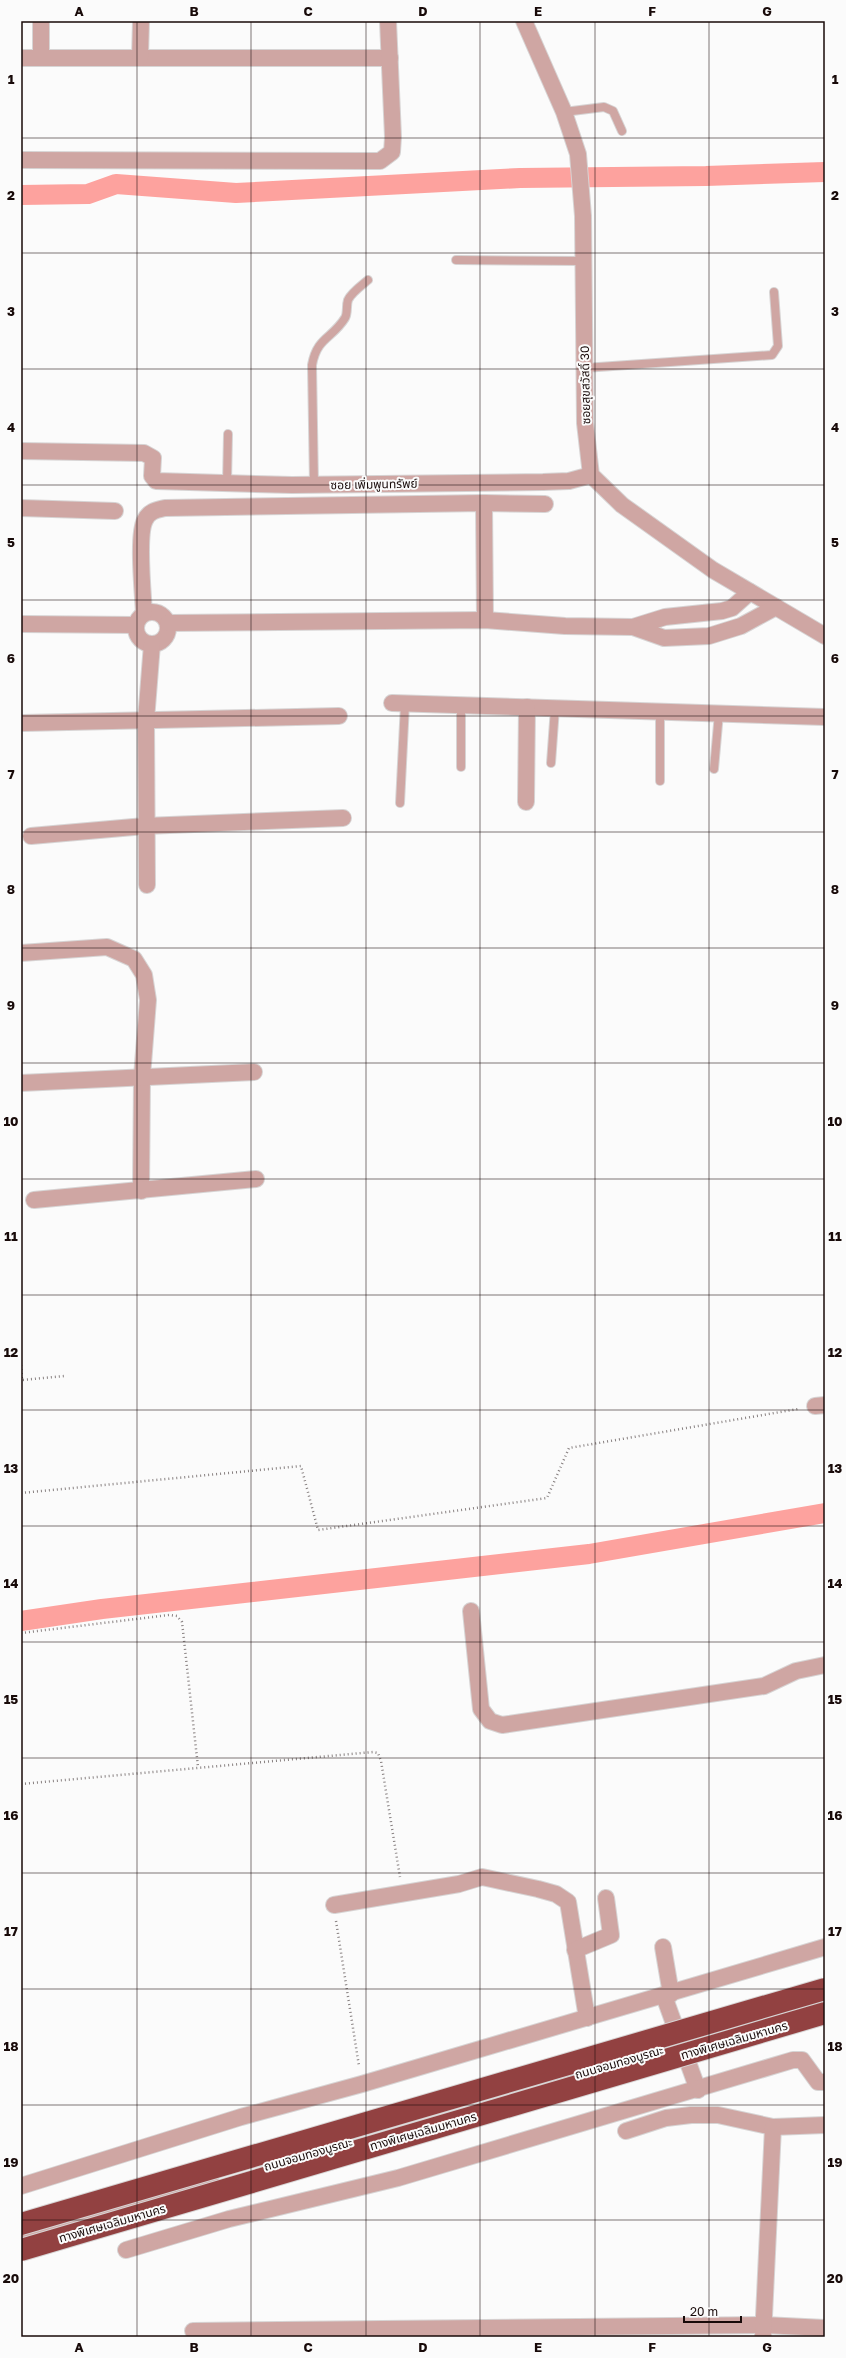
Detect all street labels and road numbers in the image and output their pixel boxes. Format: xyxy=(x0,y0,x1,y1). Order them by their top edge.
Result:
street label: ซอยสุขสวัสดิ์ 30 xyxy=(577,346,593,424)
street label: ซอย เพิ่มพูนทรัพย์ xyxy=(330,475,418,492)
street label: ทางพิเศษเฉลิมมหานคร xyxy=(679,2018,789,2062)
street label: ถนนจอมทองบูรณะ xyxy=(573,2042,665,2082)
street label: ทางพิเศษเฉลิมมหานคร xyxy=(368,2109,478,2153)
street label: ถนนจอมทองบูรณะ xyxy=(262,2134,354,2174)
street label: ทางพิเศษเฉลิมมหานคร xyxy=(57,2201,167,2245)

